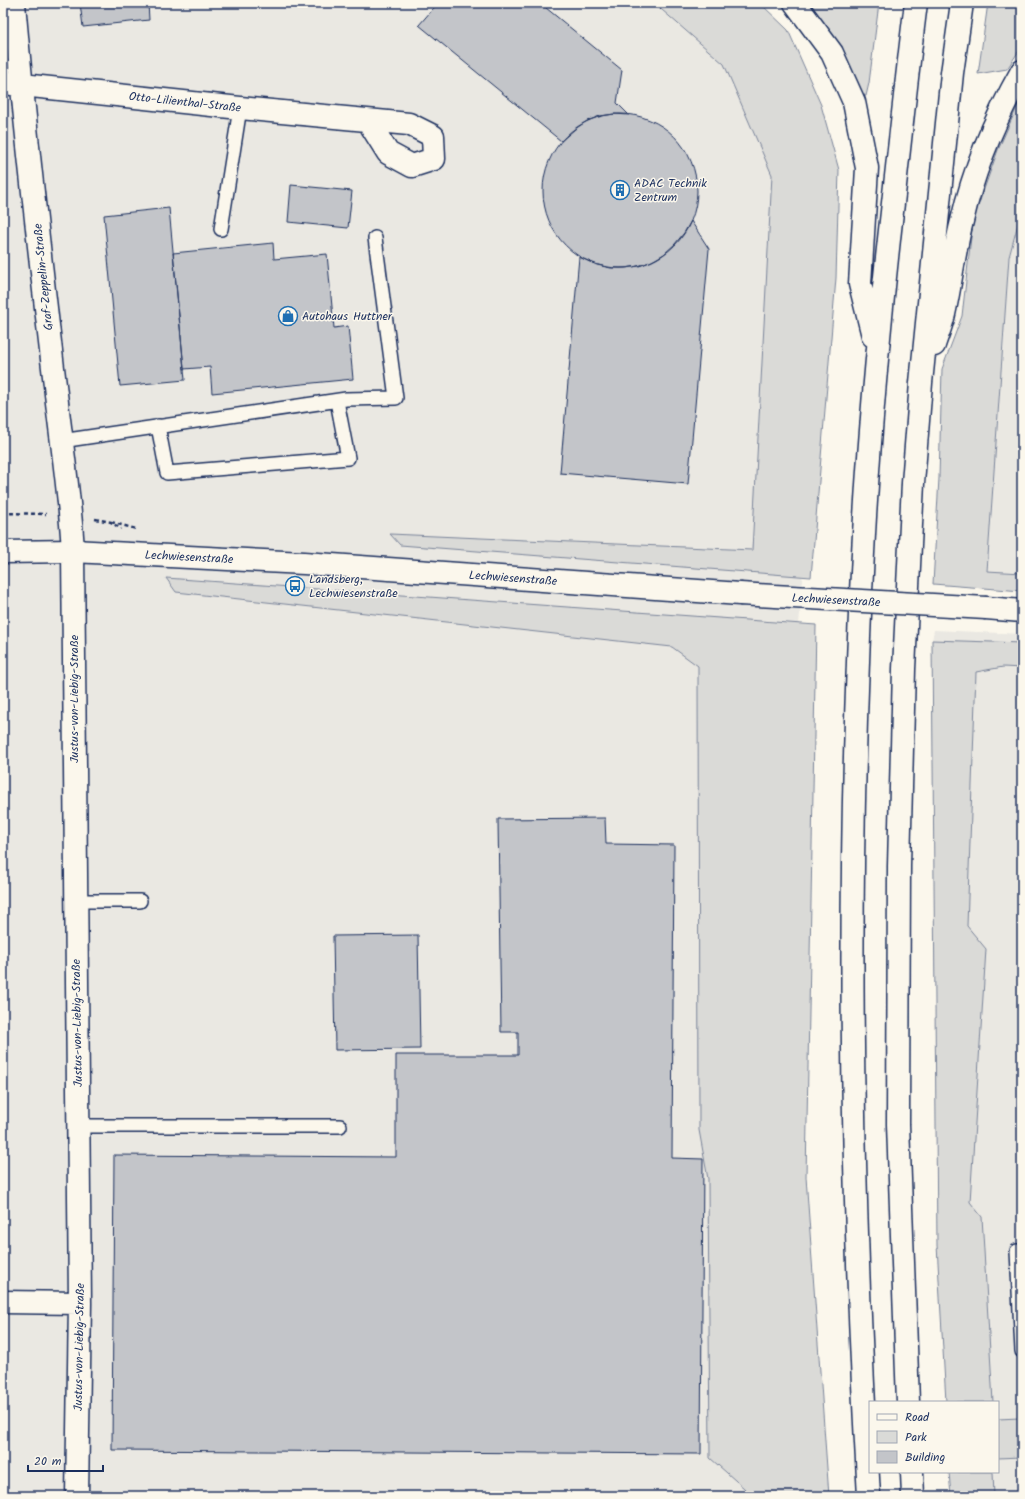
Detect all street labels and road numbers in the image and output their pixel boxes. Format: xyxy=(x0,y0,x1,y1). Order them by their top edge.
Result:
street label: Otto-Lilienthal-Straße xyxy=(128,87,243,118)
street label: Graf-Zeppelin-Straße xyxy=(28,222,59,331)
street label: Lechwiesenstraße xyxy=(144,546,234,569)
street label: Lechwiesenstraße xyxy=(468,566,558,591)
street label: Lechwiesenstraße xyxy=(791,589,881,612)
street label: Justus-von-Liebig-Straße xyxy=(65,634,84,763)
street label: Justus-von-Liebig-Straße xyxy=(67,958,88,1087)
street label: Justus-von-Liebig-Straße xyxy=(69,1282,90,1411)

